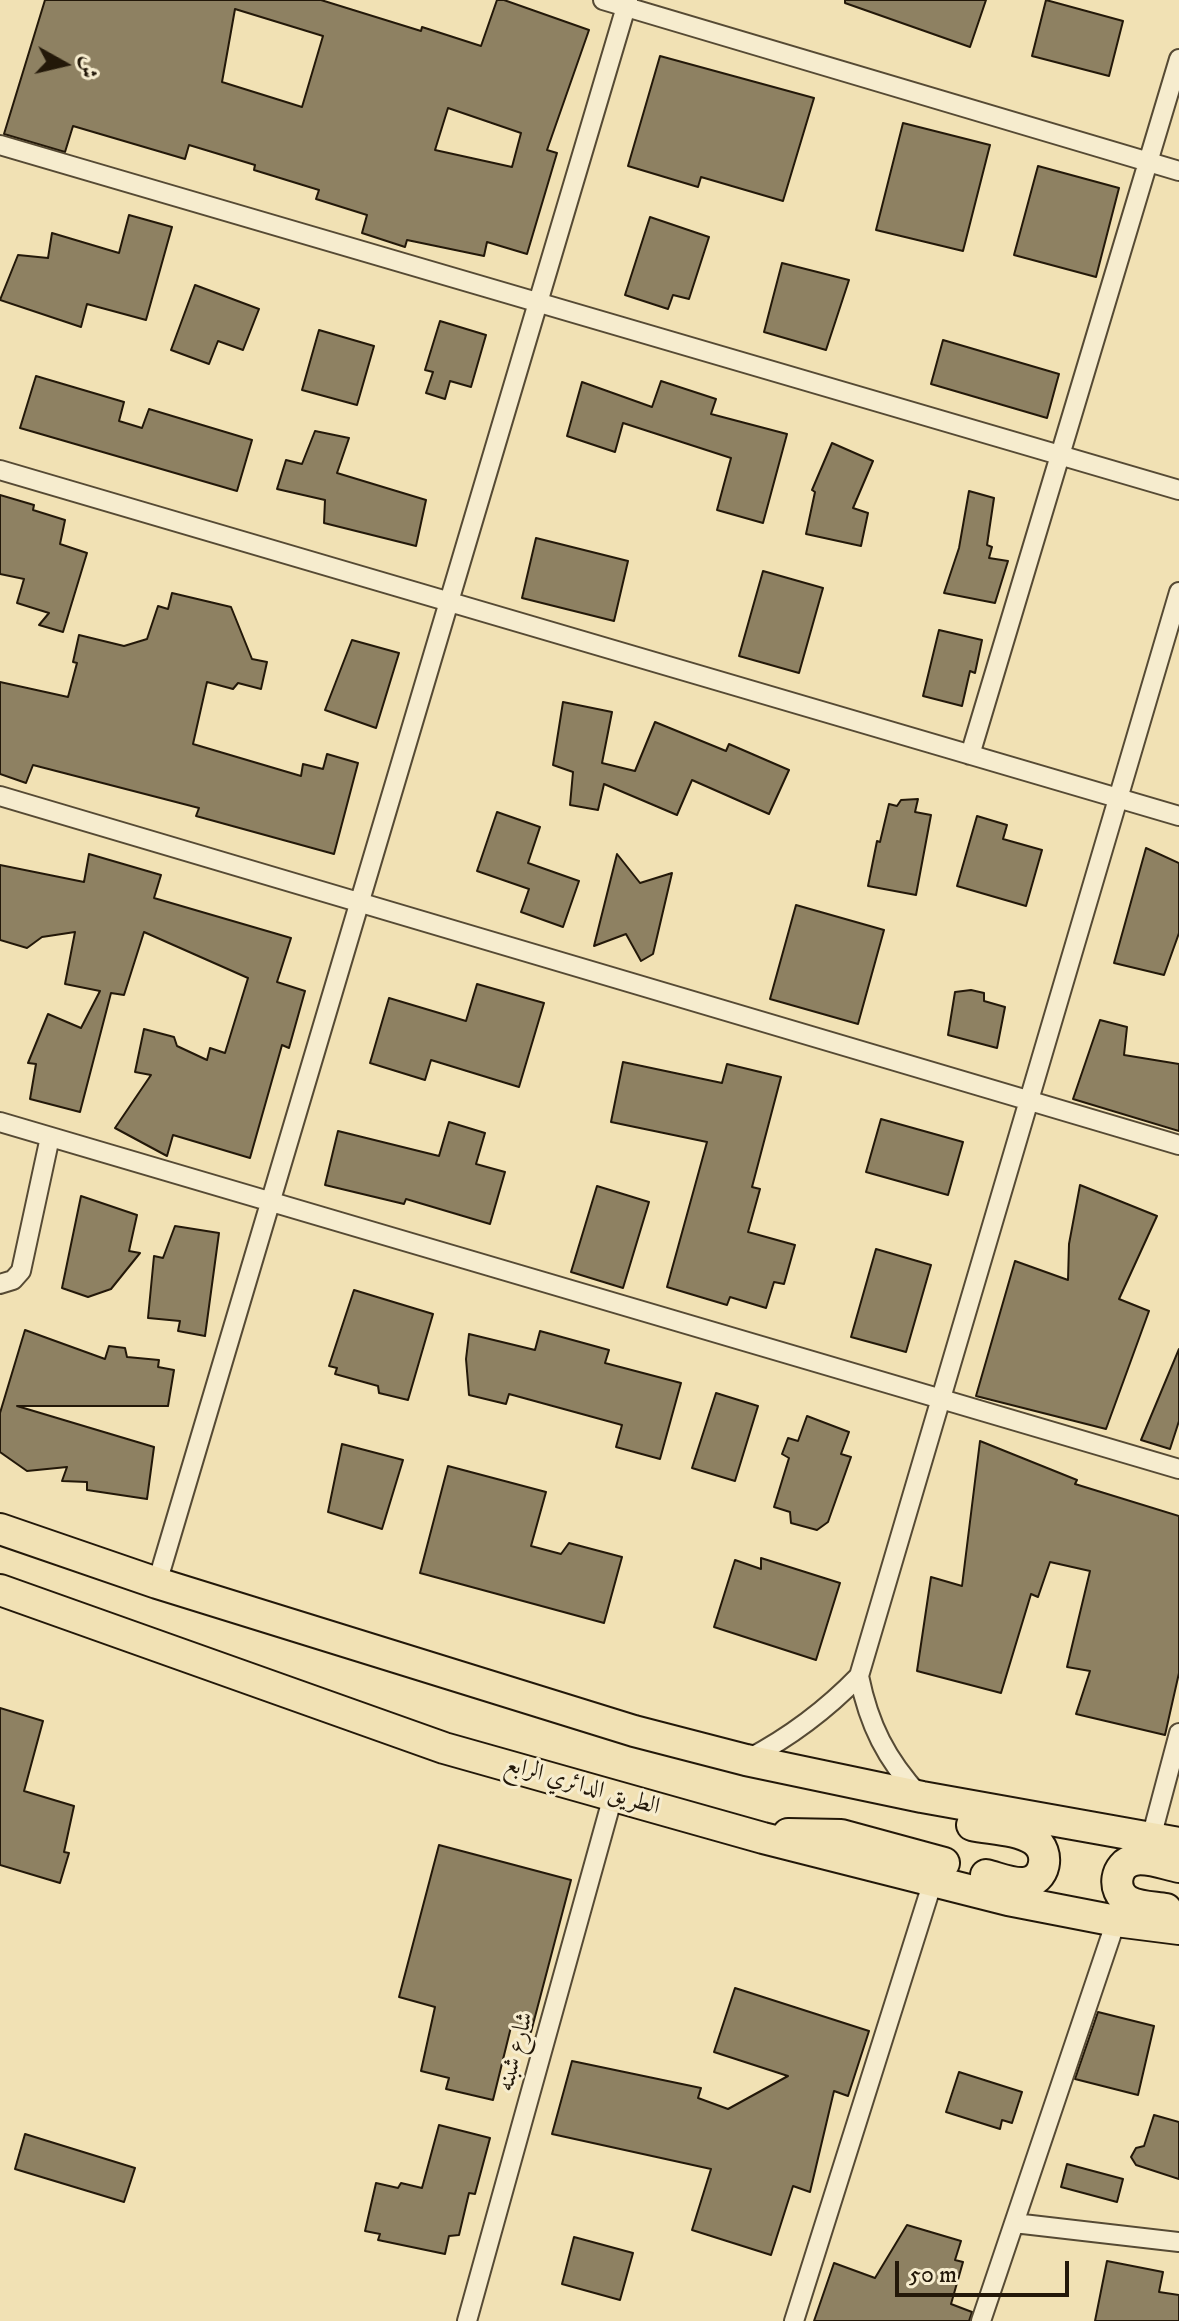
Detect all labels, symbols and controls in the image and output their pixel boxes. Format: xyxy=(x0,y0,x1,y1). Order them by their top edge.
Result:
north arrow xyxy=(24,24,104,104)
text: ش xyxy=(73,55,103,80)
street label: الطريق الدائري الرابع xyxy=(501,1751,663,1823)
street label: شارع شبنه xyxy=(493,2009,541,2095)
scale bar xyxy=(899,2245,1073,2295)
text: 50 m xyxy=(909,2260,957,2290)

